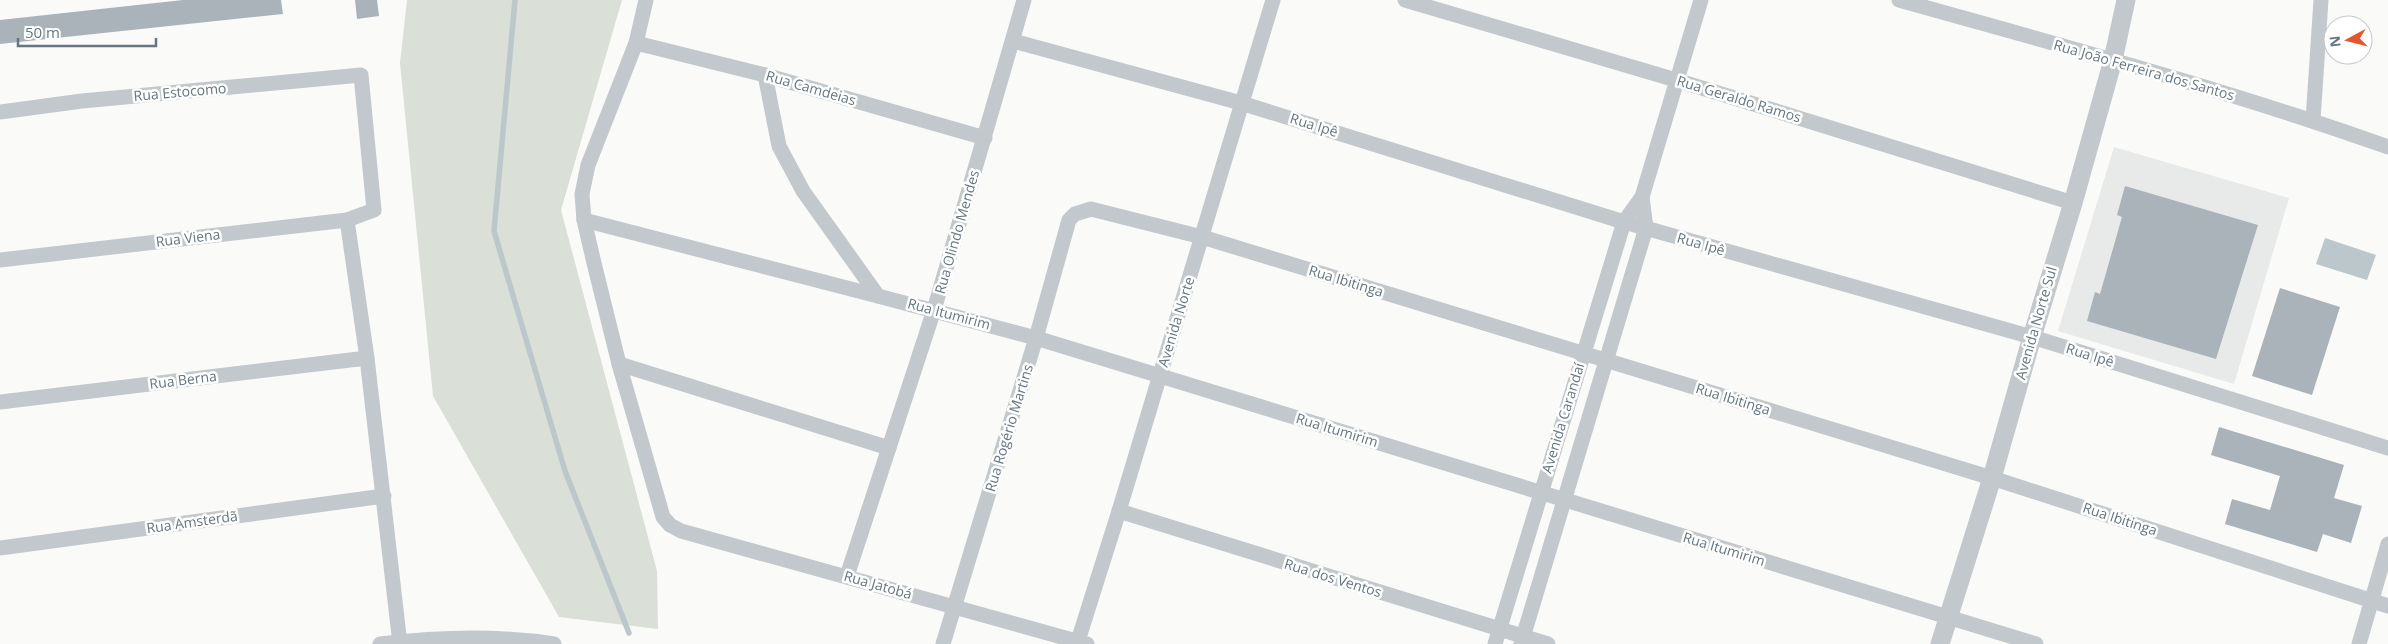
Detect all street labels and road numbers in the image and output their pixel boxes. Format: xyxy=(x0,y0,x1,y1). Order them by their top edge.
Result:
street label: Rua João Ferreira dos Santos xyxy=(2052,35,2237,105)
street label: Rua Camdeias xyxy=(764,66,859,110)
street label: Rua Geraldo Ramos xyxy=(1675,71,1804,127)
street label: Rua Estocomo xyxy=(133,78,227,105)
street label: Rua Ipê xyxy=(1288,108,1340,141)
street label: Rua Olindo Mendes xyxy=(930,167,983,296)
street label: Rua Viena xyxy=(155,224,221,251)
street label: Rua Ipê xyxy=(1675,228,1727,259)
street label: Rua Ibitinga xyxy=(1306,260,1386,301)
street label: Avenida Norte Sul xyxy=(2010,264,2061,382)
street label: Avenida Norte xyxy=(1153,274,1198,369)
street label: Rua Itumirim xyxy=(906,293,993,334)
street label: Rua Ipê xyxy=(2064,338,2116,371)
street label: Avenida Carandaí xyxy=(1537,360,1588,475)
street label: Rua Rogério Martins xyxy=(980,361,1037,494)
street label: Rua Berna xyxy=(148,366,218,393)
street label: Rua Ibitinga xyxy=(1693,378,1773,419)
street label: Rua Itumirim xyxy=(1294,408,1380,451)
street label: Rua Ibitinga xyxy=(2081,498,2160,539)
street label: Rua Amsterdã xyxy=(145,506,239,537)
street label: Rua Itumirim xyxy=(1681,527,1767,570)
street label: Rua dos Ventos xyxy=(1282,554,1384,601)
street label: Rua Jatobá xyxy=(842,566,914,603)

